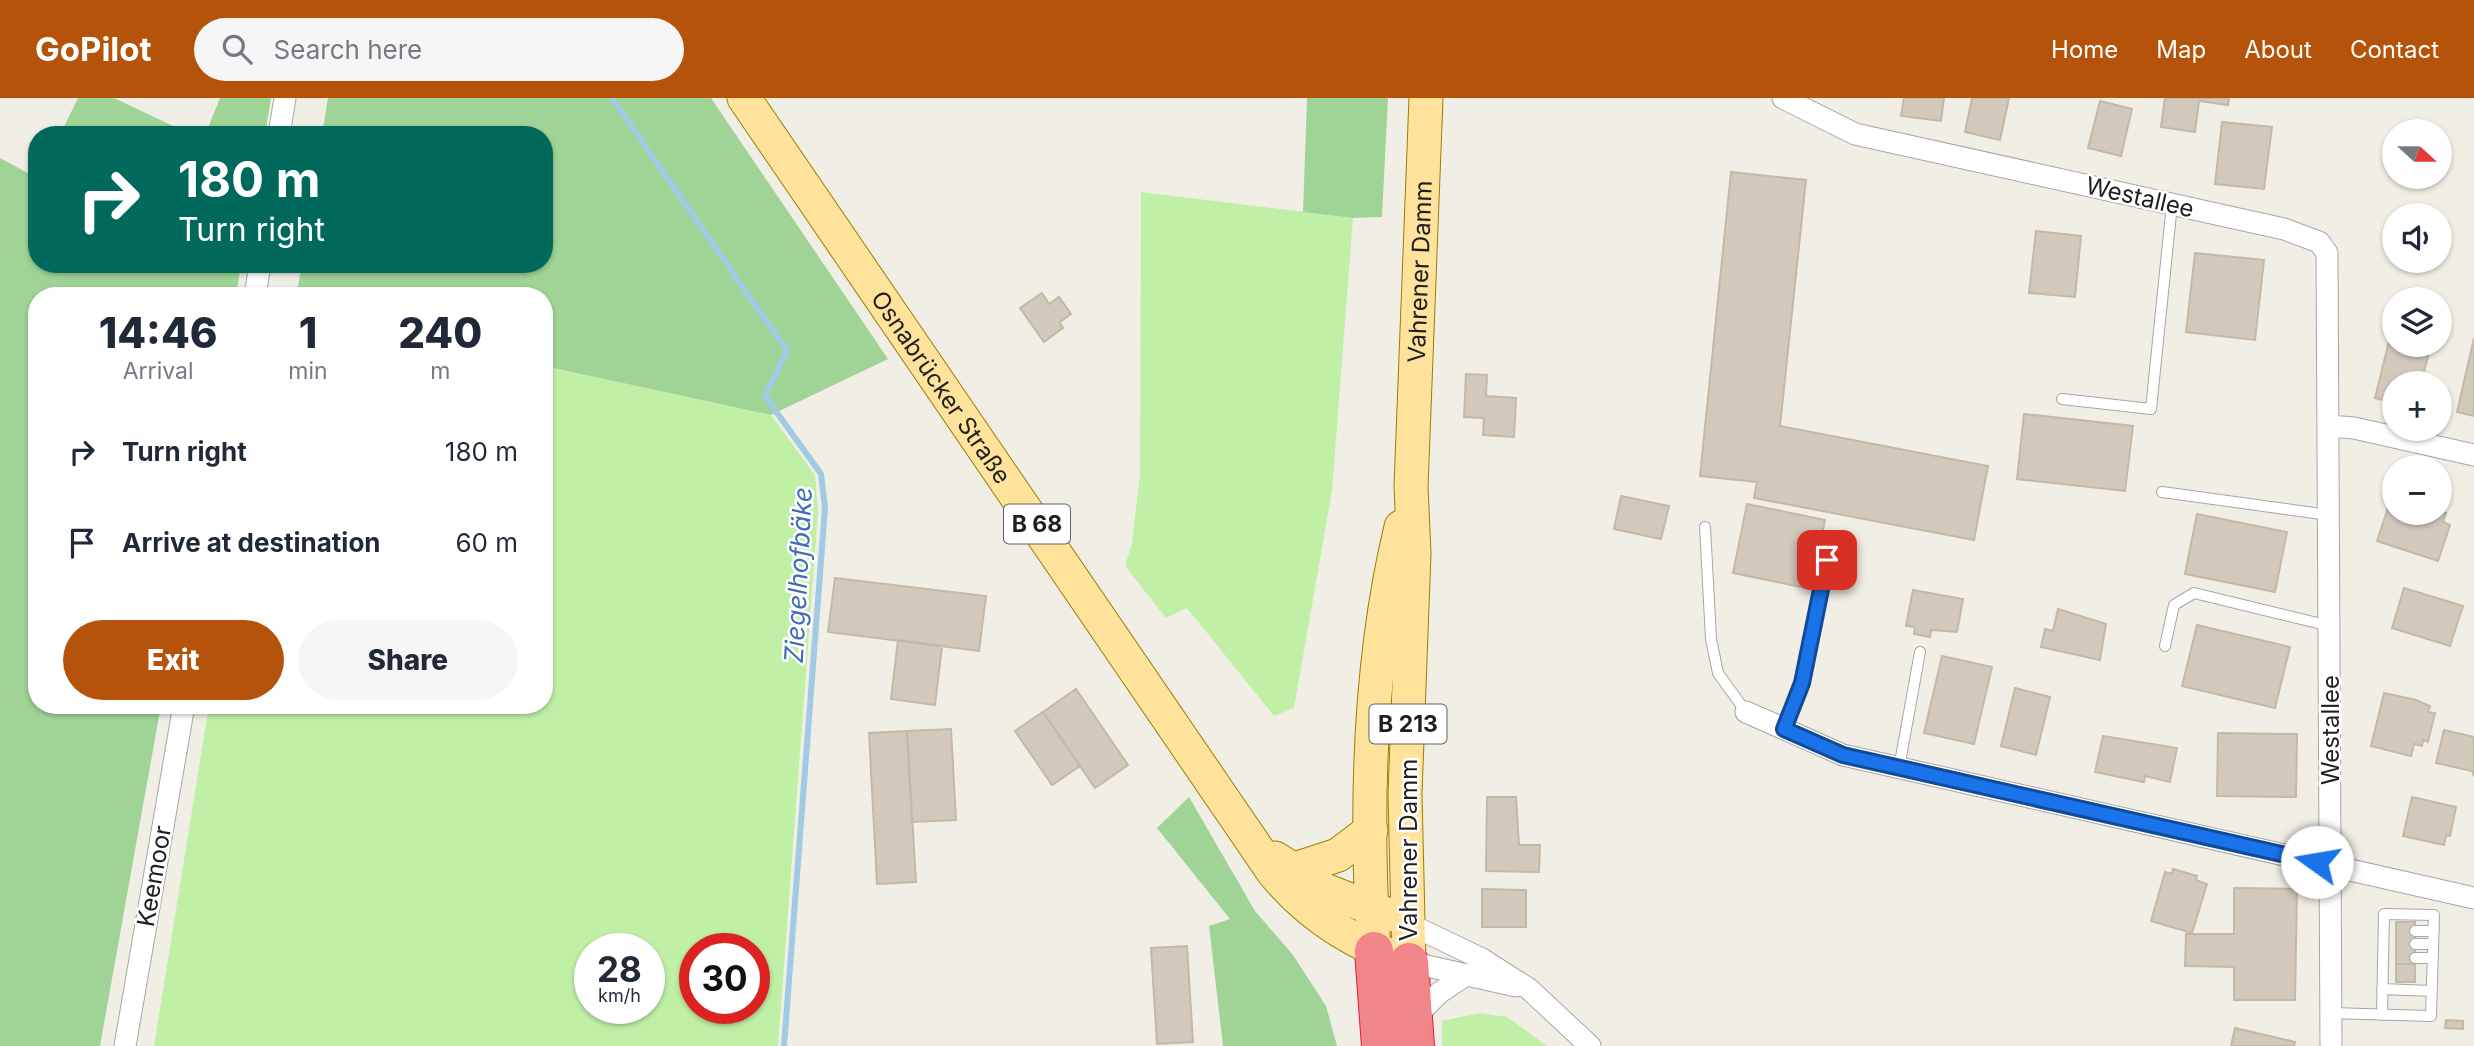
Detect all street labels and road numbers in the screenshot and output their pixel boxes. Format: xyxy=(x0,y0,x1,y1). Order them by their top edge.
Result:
street label: Westallee xyxy=(2083,170,2197,224)
street label: Vahrener Damm xyxy=(1401,180,1437,363)
street label: Osnabrücker Straße xyxy=(865,285,1018,489)
road number: B 68 xyxy=(1004,504,1070,544)
street label: Westallee xyxy=(2316,675,2345,785)
road number: B 213 xyxy=(1370,704,1446,744)
street label: Vahrener Damm xyxy=(1394,759,1423,941)
street label: Keemoor xyxy=(131,823,177,929)

